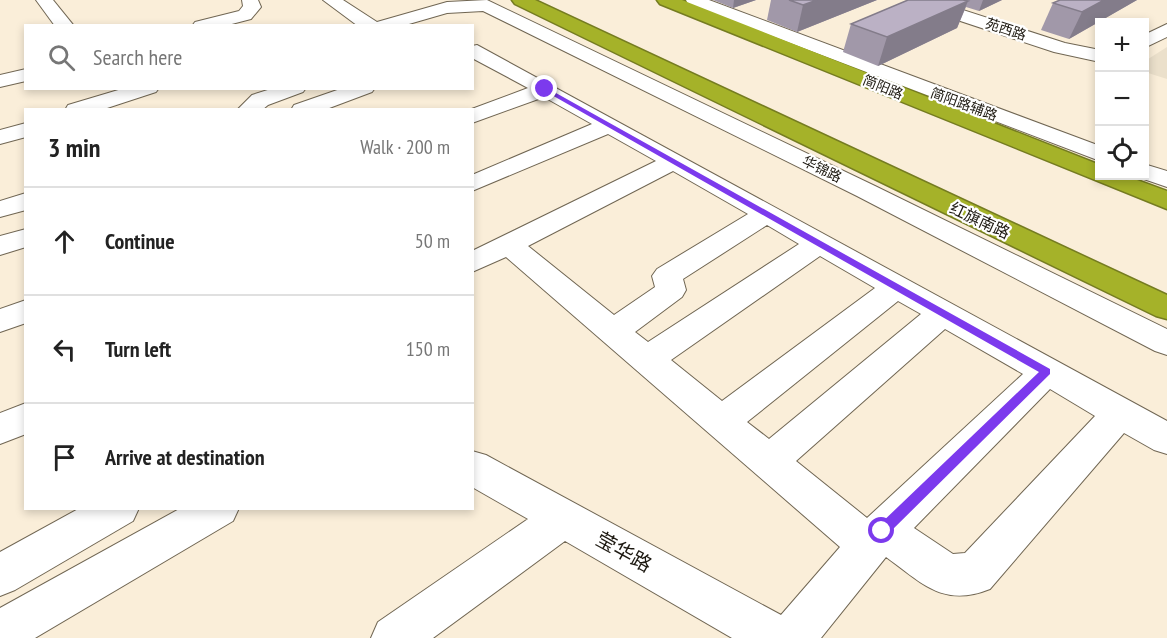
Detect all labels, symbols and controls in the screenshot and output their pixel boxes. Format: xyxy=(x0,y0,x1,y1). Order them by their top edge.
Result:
street label: 苑西路 xyxy=(983,14,1029,44)
map controls xyxy=(1095,18,1149,180)
button: + xyxy=(1095,18,1149,72)
search box xyxy=(24,24,474,90)
icon: search xyxy=(45,41,78,74)
text: Search here xyxy=(93,43,182,71)
street label: 简阳路 xyxy=(860,71,906,103)
button: − xyxy=(1095,72,1149,126)
route end xyxy=(531,75,557,101)
street label: 简阳路辅路 xyxy=(928,84,1000,124)
button: locate xyxy=(1095,126,1149,180)
text: 3 min xyxy=(48,131,101,164)
text: Walk · 200 m xyxy=(360,134,450,160)
street label: 华锦路 xyxy=(799,152,845,186)
street label: 红旗南路 xyxy=(947,197,1013,243)
icon: ahead xyxy=(48,225,81,258)
text: Continue xyxy=(105,227,175,255)
text: 50 m xyxy=(415,228,450,254)
icon: left xyxy=(48,333,81,366)
text: Turn left xyxy=(105,335,171,363)
text: 150 m xyxy=(406,336,450,362)
icon: arrive xyxy=(48,441,81,474)
text: Arrive at destination xyxy=(105,443,265,471)
route start xyxy=(868,517,894,543)
street label: 莹华路 xyxy=(591,526,657,578)

